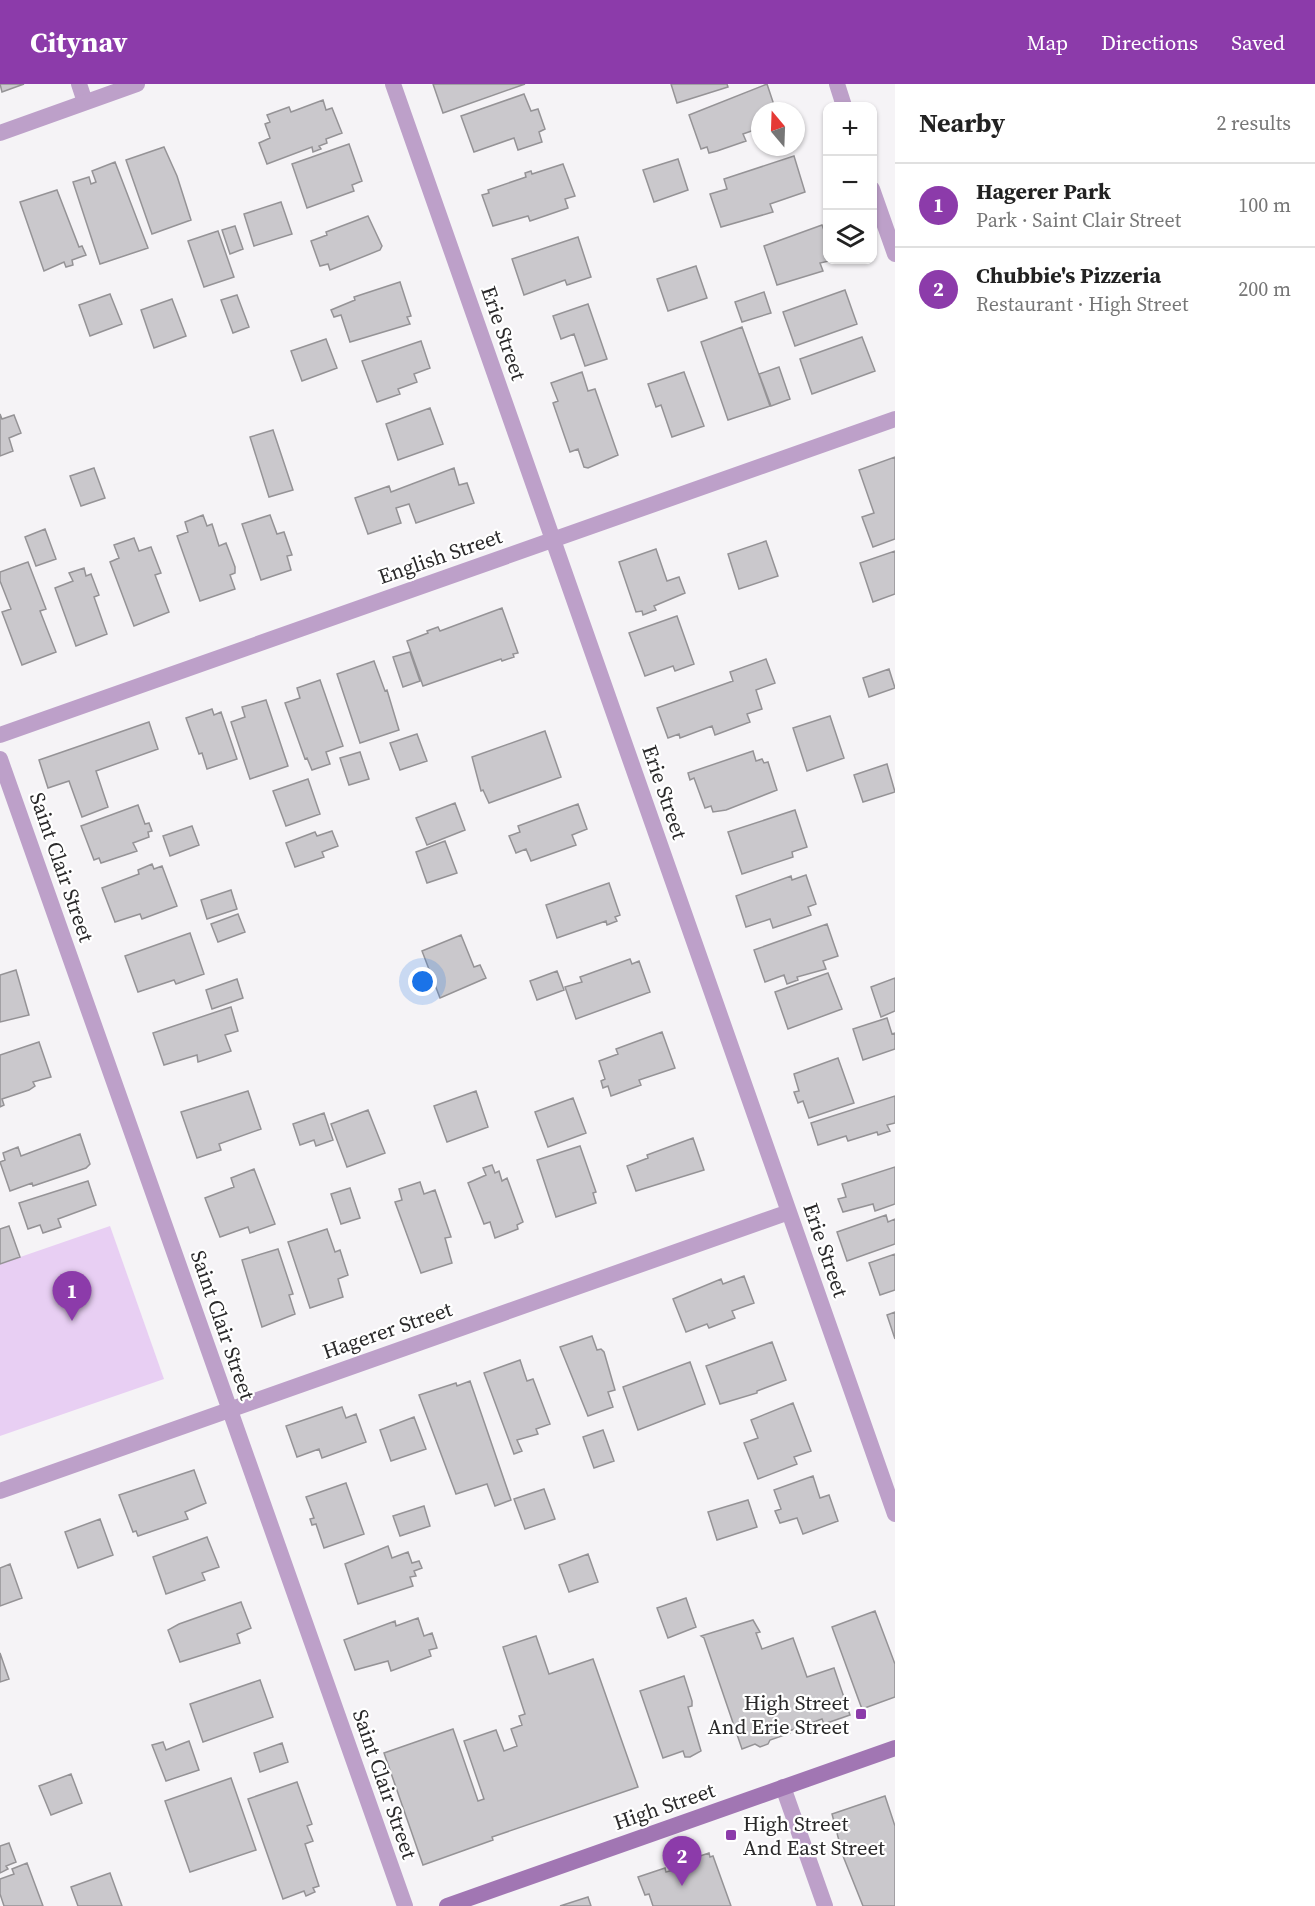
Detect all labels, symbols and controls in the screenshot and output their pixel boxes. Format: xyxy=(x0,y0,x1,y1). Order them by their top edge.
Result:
text: Citynav xyxy=(30,23,127,61)
text: Map xyxy=(1027,28,1068,57)
text: Directions xyxy=(1101,28,1198,57)
text: Saved xyxy=(1231,28,1285,57)
north arrow xyxy=(751,102,805,156)
map controls xyxy=(823,102,877,264)
button: + xyxy=(823,102,877,156)
text: Nearby xyxy=(919,105,1005,141)
text: 2 results xyxy=(1216,109,1291,137)
button: − xyxy=(823,156,877,210)
text: Hagerer Park xyxy=(976,176,1111,206)
text: 1 xyxy=(933,191,944,219)
text: 100 m xyxy=(1238,191,1291,219)
text: Park · Saint Clair Street xyxy=(976,206,1181,234)
button: layers xyxy=(823,210,877,264)
text: Chubbie's Pizzeria xyxy=(976,260,1161,290)
text: 2 xyxy=(933,275,944,303)
text: 200 m xyxy=(1238,275,1291,303)
street label: Erie Street xyxy=(474,282,534,384)
text: Restaurant · High Street xyxy=(976,290,1188,318)
street label: English Street xyxy=(374,521,506,591)
street label: Erie Street xyxy=(635,741,695,843)
street label: Saint Clair Street xyxy=(23,788,101,946)
your location xyxy=(408,967,437,996)
street label: Erie Street xyxy=(796,1199,856,1301)
street label: Saint Clair Street xyxy=(184,1246,262,1404)
pin: 1 xyxy=(52,1272,92,1321)
street label: Hagerer Street xyxy=(318,1294,456,1366)
place label: High Street And Erie Street xyxy=(708,1688,849,1741)
street label: Saint Clair Street xyxy=(346,1705,424,1863)
marker: High Street And Erie Street xyxy=(854,1707,868,1721)
street label: High Street xyxy=(610,1775,719,1837)
place label: High Street And East Street xyxy=(743,1809,885,1862)
marker: High Street And East Street xyxy=(724,1828,738,1842)
pin: 2 xyxy=(662,1836,702,1886)

